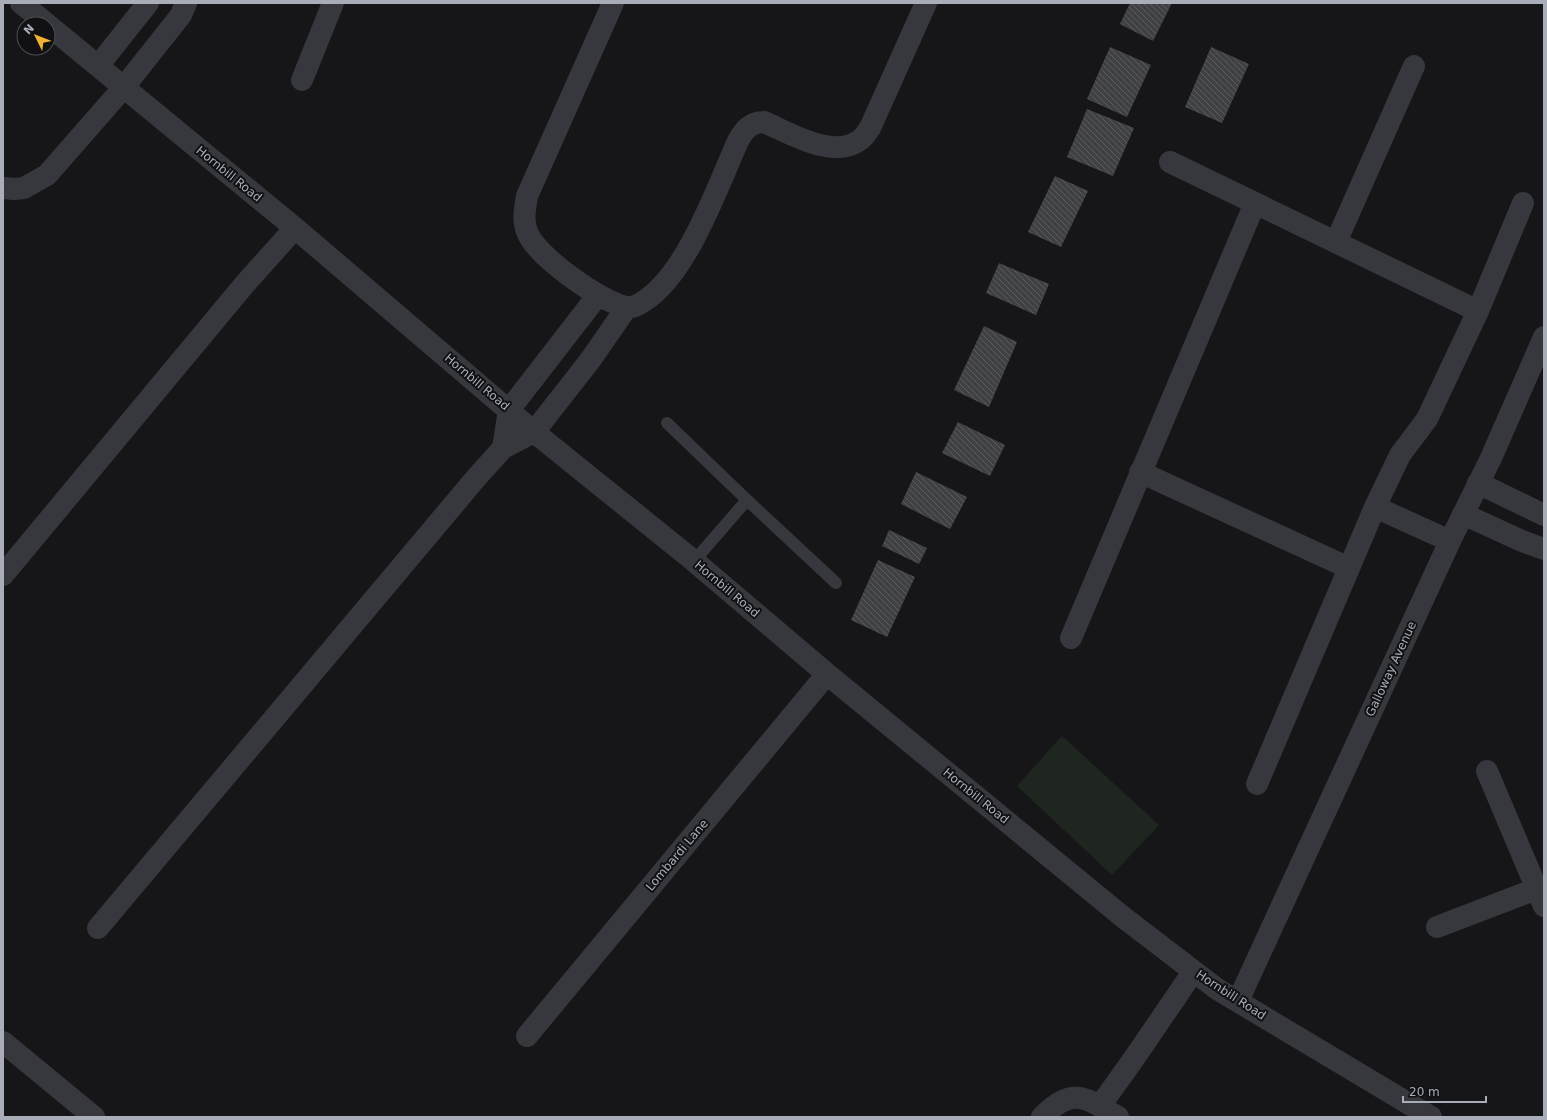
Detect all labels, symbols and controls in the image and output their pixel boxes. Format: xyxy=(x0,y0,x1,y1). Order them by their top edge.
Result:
north arrow xyxy=(16,16,56,56)
text: N xyxy=(21,22,37,37)
street label: Hornbill Road xyxy=(193,143,265,205)
street label: Hornbill Road xyxy=(442,351,512,413)
street label: Hornbill Road xyxy=(692,558,762,620)
street label: Galloway Avenue xyxy=(1363,619,1419,719)
street label: Hornbill Road xyxy=(940,765,1012,827)
street label: Lombardi Lane xyxy=(643,816,711,894)
street label: Hornbill Road xyxy=(1194,967,1268,1023)
scale bar xyxy=(1403,1078,1486,1104)
text: 20 m xyxy=(1409,1085,1440,1099)

